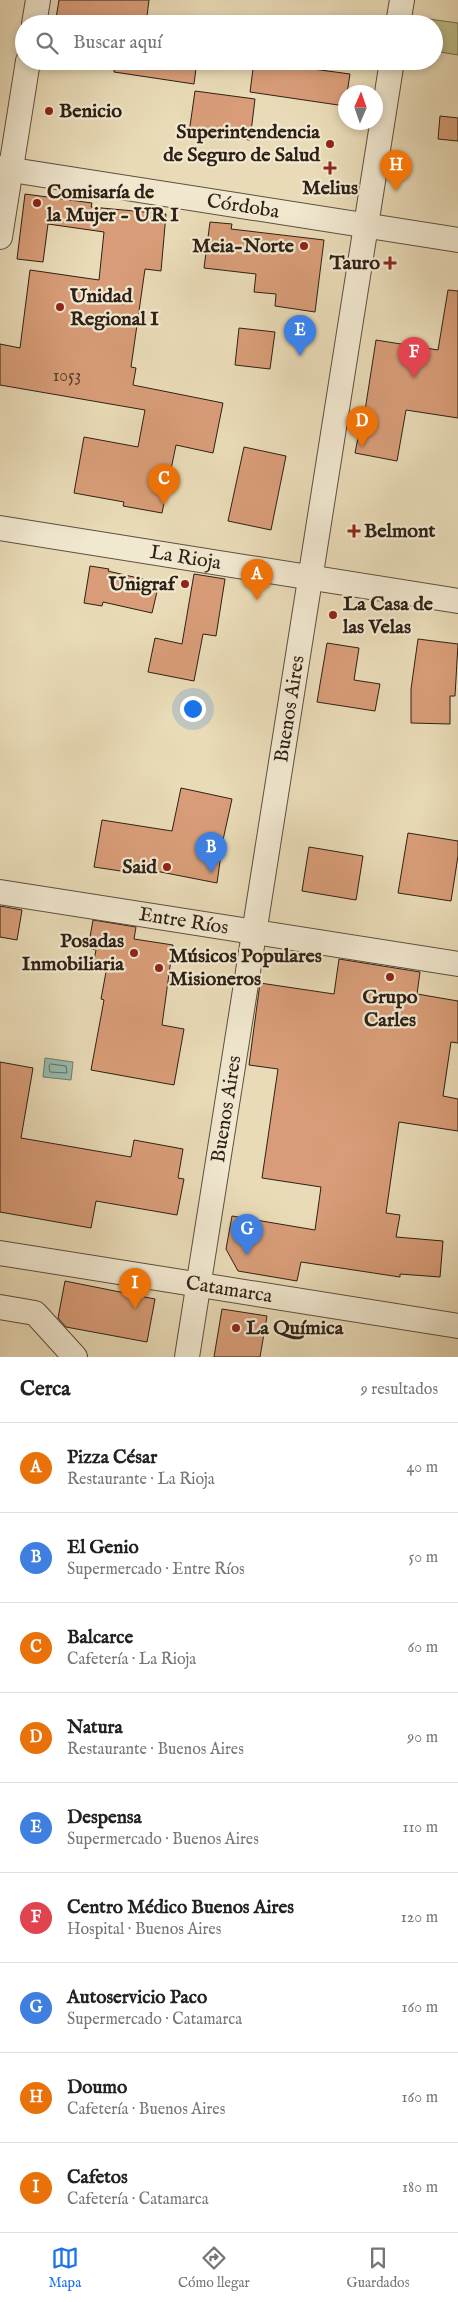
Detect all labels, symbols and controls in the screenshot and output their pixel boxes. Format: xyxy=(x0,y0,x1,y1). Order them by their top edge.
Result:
search box xyxy=(15,15,443,70)
icon: search xyxy=(33,29,61,57)
text: Buscar aquí xyxy=(73,31,162,55)
north arrow xyxy=(338,85,383,130)
place label: Benicio xyxy=(59,99,122,124)
marker: Benicio xyxy=(43,105,55,117)
place label: Superintendencia de Seguro de Salud xyxy=(163,120,321,168)
marker: Superintendencia de Seguro de Salud xyxy=(324,138,336,150)
pin: H xyxy=(380,150,412,191)
marker: Melius xyxy=(324,162,336,174)
place label: Melius xyxy=(302,176,358,201)
place label: Comisaría de la Mujer - UR I xyxy=(46,180,179,228)
street label: Córdoba xyxy=(205,188,281,224)
marker: Comisaría de la Mujer - UR I xyxy=(31,197,43,209)
place label: Meia-Norte xyxy=(192,234,295,259)
marker: Meia-Norte xyxy=(298,240,310,252)
place label: Tauro xyxy=(329,251,380,276)
marker: Tauro xyxy=(384,257,396,269)
place label: Unidad Regional I xyxy=(69,284,159,332)
marker: Unidad Regional I xyxy=(54,301,66,313)
pin: E xyxy=(284,315,316,356)
pin: F xyxy=(398,337,430,378)
house number: 1053 xyxy=(53,365,81,388)
pin: D xyxy=(346,406,378,447)
pin: C xyxy=(148,464,180,505)
place label: Belmont xyxy=(364,519,436,544)
marker: Belmont xyxy=(348,525,360,537)
street label: La Rioja xyxy=(148,540,223,576)
pin: A xyxy=(241,559,273,600)
place label: Unigraf xyxy=(107,572,179,597)
marker: Unigraf xyxy=(179,578,191,590)
place label: La Casa de las Velas xyxy=(342,592,434,640)
marker: La Casa de las Velas xyxy=(327,609,339,621)
street label: Buenos Aires xyxy=(269,654,310,764)
your location xyxy=(180,696,206,722)
pin: B xyxy=(195,832,227,873)
place label: Said xyxy=(122,855,158,880)
marker: Said xyxy=(161,861,173,873)
street label: Entre Ríos xyxy=(137,902,230,940)
place label: Posadas Inmobiliaria xyxy=(22,929,124,977)
place label: Músicos Populares Misioneros xyxy=(169,944,322,992)
marker: Posadas Inmobiliaria xyxy=(128,947,140,959)
marker: Músicos Populares Misioneros xyxy=(153,962,165,974)
marker: Grupo Carles xyxy=(384,971,396,983)
place label: Grupo Carles xyxy=(362,985,418,1033)
street label: Buenos Aires xyxy=(205,1054,247,1164)
pin: G xyxy=(231,1214,263,1255)
pin: I xyxy=(119,1268,151,1309)
street label: Catamarca xyxy=(184,1270,274,1309)
place label: La Química xyxy=(246,1316,344,1341)
marker: La Química xyxy=(230,1322,242,1334)
text: Cerca xyxy=(20,1376,70,1403)
text: 9 resultados xyxy=(361,1380,438,1400)
text: Pizza César xyxy=(67,1446,157,1470)
text: A xyxy=(31,1458,41,1478)
text: 40 m xyxy=(406,1458,438,1478)
text: Restaurante · La Rioja xyxy=(67,1470,215,1490)
text: El Genio xyxy=(67,1536,139,1560)
text: B xyxy=(31,1548,41,1568)
text: 50 m xyxy=(409,1548,438,1568)
text: Supermercado · Entre Ríos xyxy=(67,1560,245,1580)
text: Balcarce xyxy=(67,1626,133,1650)
text: C xyxy=(30,1638,42,1658)
text: 60 m xyxy=(408,1638,438,1658)
text: Cafetería · La Rioja xyxy=(67,1650,196,1670)
text: Natura xyxy=(67,1716,123,1740)
text: D xyxy=(30,1728,42,1748)
text: 90 m xyxy=(407,1728,438,1748)
text: Restaurante · Buenos Aires xyxy=(67,1740,244,1760)
text: Despensa xyxy=(67,1806,142,1830)
text: E xyxy=(30,1818,42,1838)
text: 110 m xyxy=(402,1818,438,1838)
text: Supermercado · Buenos Aires xyxy=(67,1830,259,1850)
text: Centro Médico Buenos Aires xyxy=(67,1896,294,1920)
text: F xyxy=(31,1908,41,1928)
text: 120 m xyxy=(401,1908,438,1928)
text: Hospital · Buenos Aires xyxy=(67,1920,221,1940)
text: Autoservicio Paco xyxy=(67,1986,207,2010)
text: G xyxy=(30,1998,42,2018)
text: 160 m xyxy=(402,1998,438,2018)
text: Supermercado · Catamarca xyxy=(67,2010,242,2030)
text: Doumo xyxy=(67,2076,127,2100)
text: H xyxy=(29,2088,43,2108)
text: 160 m xyxy=(402,2088,438,2108)
text: Cafetería · Buenos Aires xyxy=(67,2100,225,2120)
text: Cafetos xyxy=(67,2166,128,2190)
text: I xyxy=(33,2178,39,2198)
text: 180 m xyxy=(402,2178,438,2198)
text: Cafetería · Catamarca xyxy=(67,2190,209,2210)
tab: Mapa xyxy=(48,2244,81,2292)
tab: Cómo llegar xyxy=(178,2244,250,2292)
tab: Guardados xyxy=(347,2244,410,2292)

